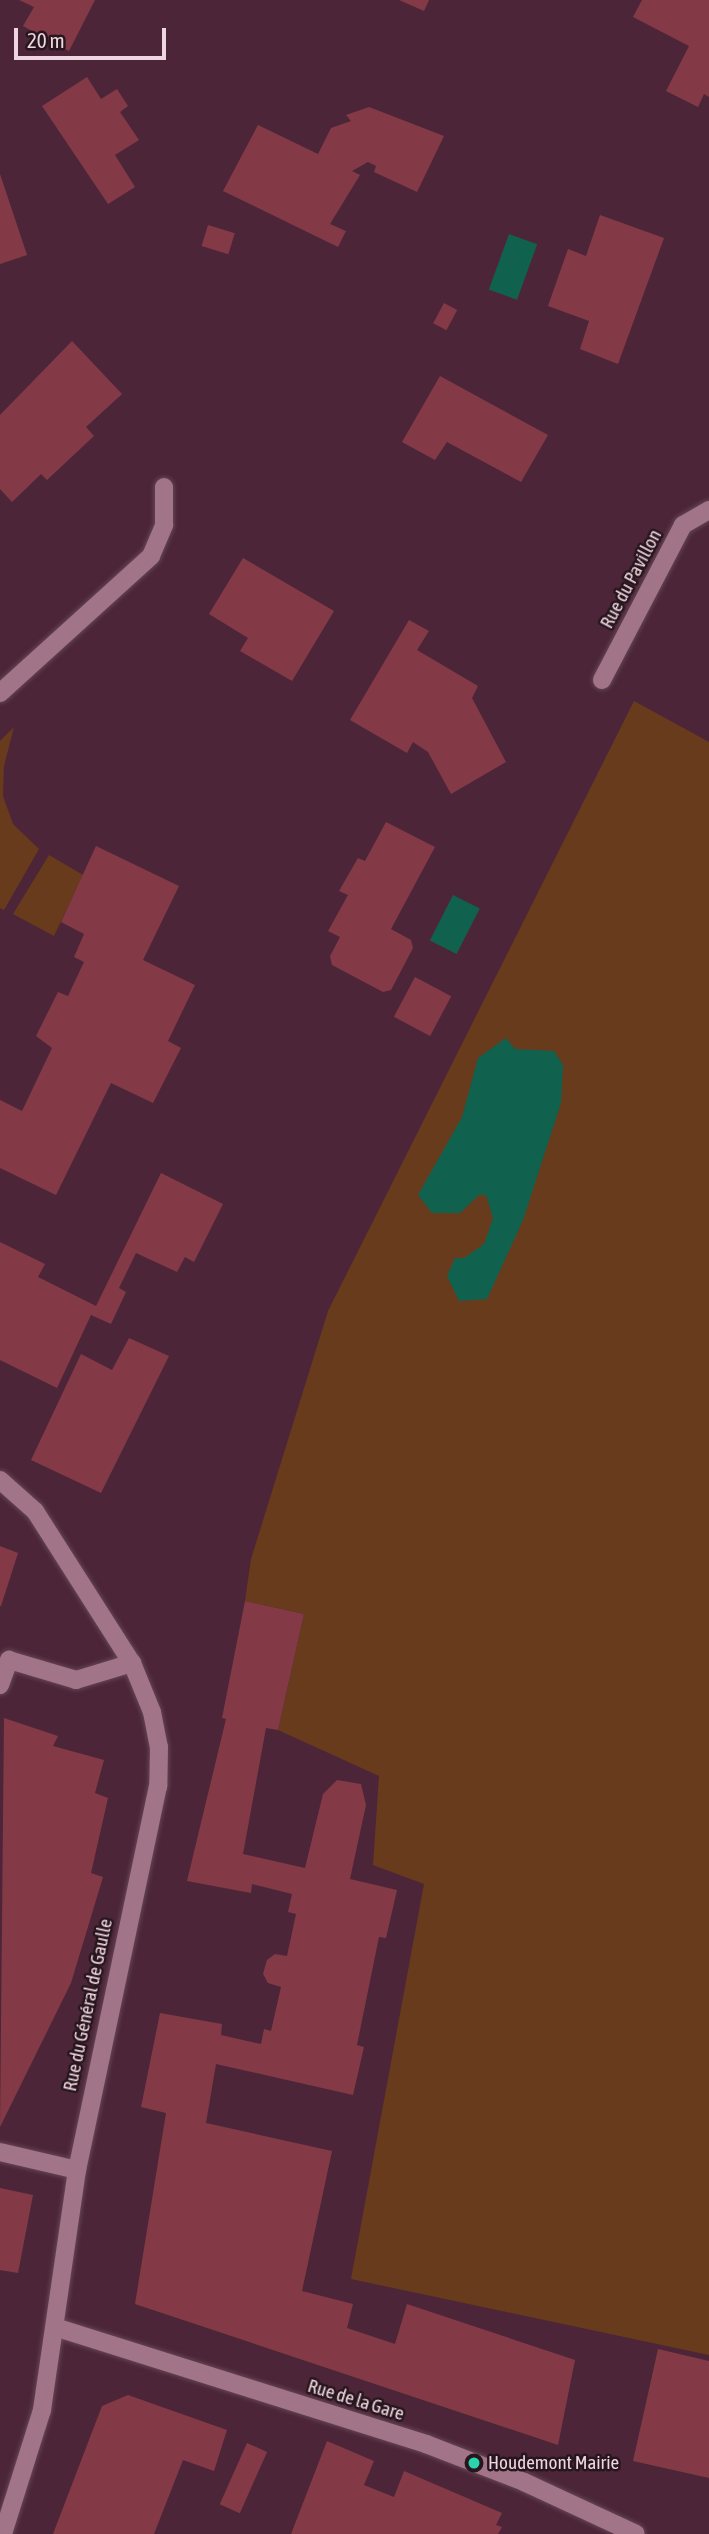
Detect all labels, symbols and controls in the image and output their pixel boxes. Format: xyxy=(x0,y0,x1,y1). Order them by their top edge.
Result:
scale bar xyxy=(18,14,170,58)
text: 20 m xyxy=(27,28,65,52)
street label: Rue du Pavillon xyxy=(595,526,667,632)
street label: Rue du Général de Gaulle xyxy=(59,1917,117,2093)
street label: Rue de la Gare xyxy=(305,2375,407,2425)
place label: Houdemont Mairie xyxy=(488,2452,619,2474)
marker: Houdemont Mairie xyxy=(466,2455,482,2471)

